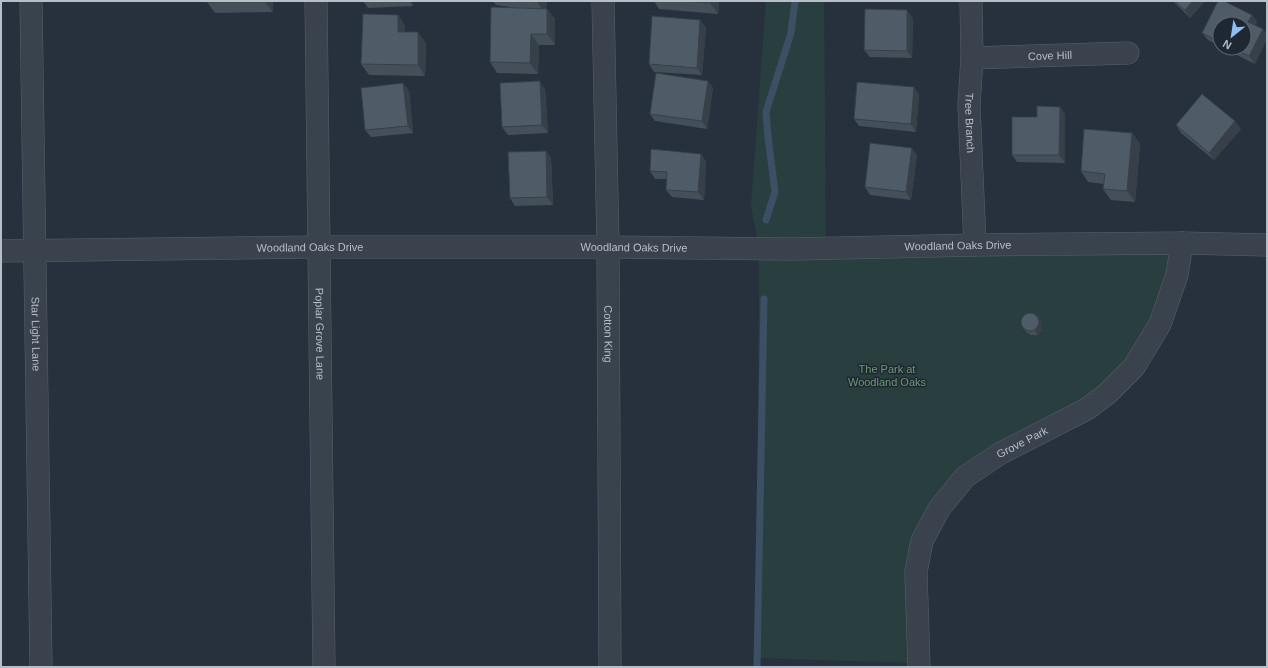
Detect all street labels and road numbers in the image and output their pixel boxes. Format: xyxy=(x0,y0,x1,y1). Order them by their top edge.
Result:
street label: Cove Hill xyxy=(1028,49,1072,62)
street label: Tree Branch xyxy=(963,92,977,153)
street label: Woodland Oaks Drive xyxy=(904,239,1011,253)
street label: Woodland Oaks Drive xyxy=(256,241,363,254)
street label: Woodland Oaks Drive xyxy=(581,241,687,254)
street label: Poplar Grove Lane xyxy=(313,288,327,380)
street label: Star Light Lane xyxy=(29,297,43,371)
street label: Cotton King xyxy=(602,305,615,363)
street label: Grove Park xyxy=(995,424,1050,460)

